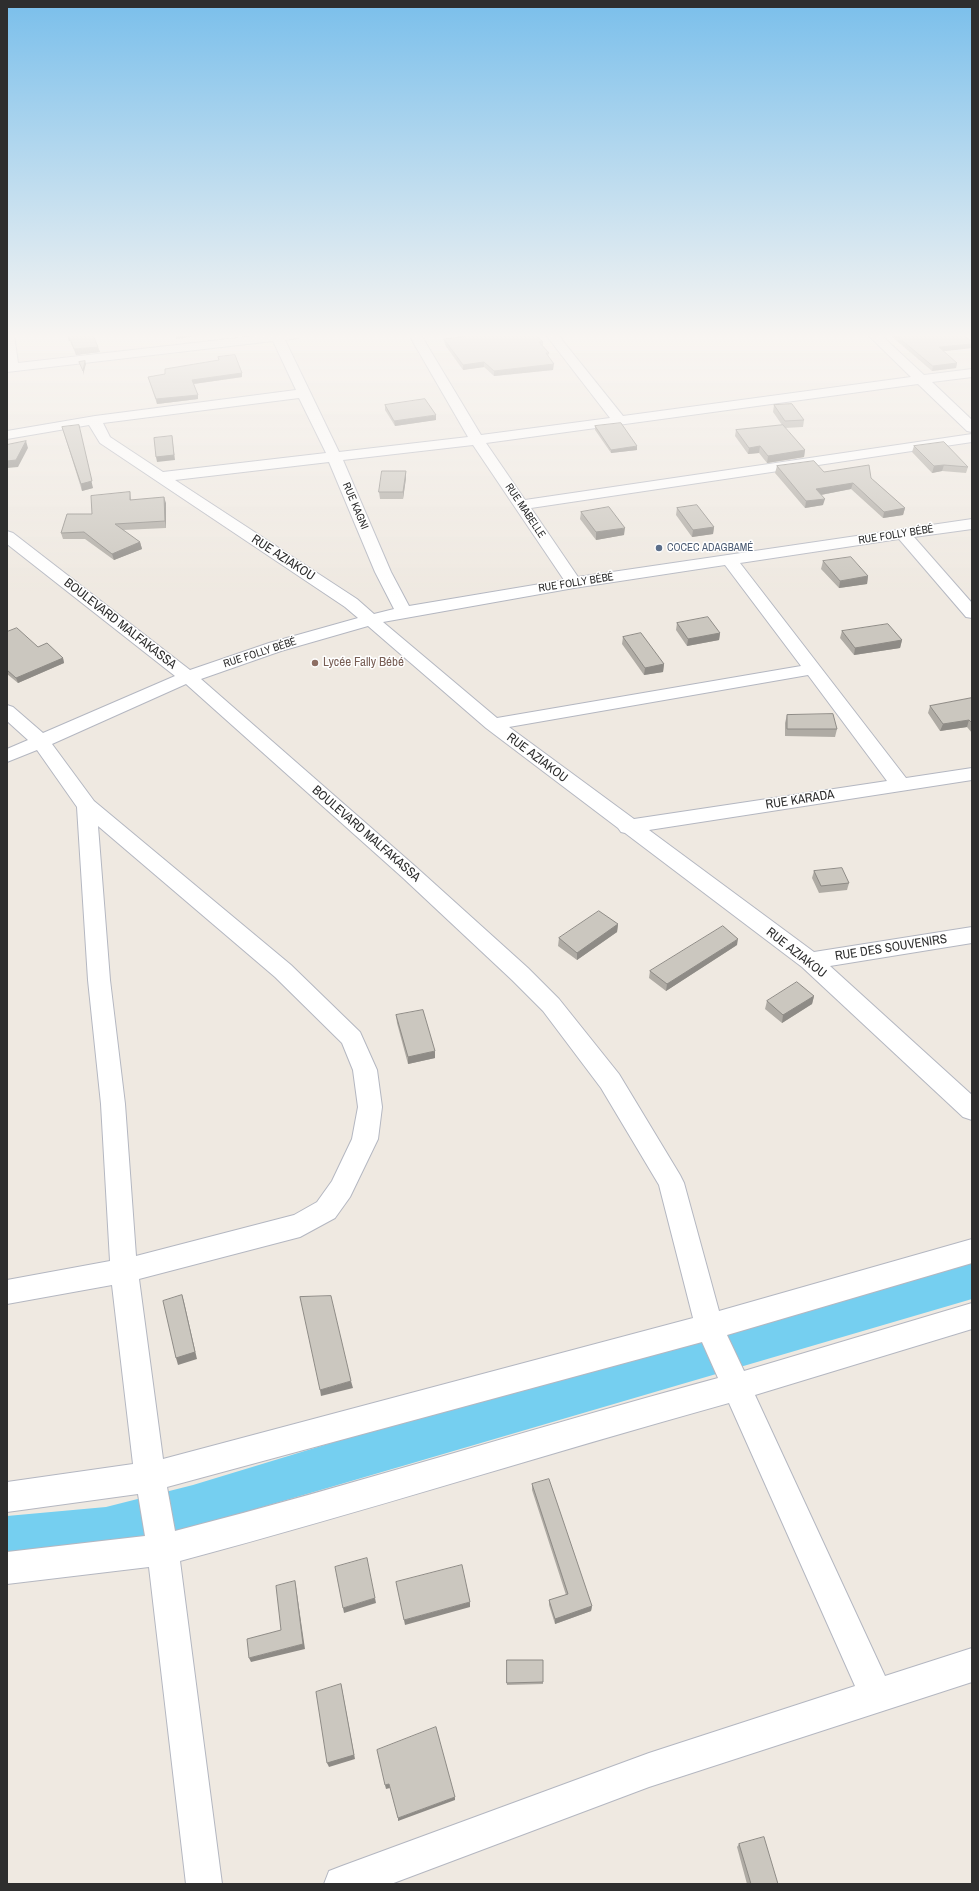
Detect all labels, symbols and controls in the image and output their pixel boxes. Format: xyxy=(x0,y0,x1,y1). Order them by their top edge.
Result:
street label: RUE KAGNI xyxy=(339,481,371,531)
street label: RUE MABELLE xyxy=(502,481,548,541)
street label: RUE FOLLY BÉBÉ xyxy=(857,523,935,547)
street label: RUE AZIAKOU xyxy=(248,532,318,584)
place label: COCEC ADAGBAMÉ xyxy=(667,541,753,555)
marker: COCEC ADAGBAMÉ xyxy=(654,543,664,553)
street label: RUE FOLLY BÉBÉ xyxy=(537,571,615,595)
street label: BOULEVARD MALFAKASSA xyxy=(61,575,179,673)
street label: RUE FOLLY BÉBÉ xyxy=(222,635,298,671)
place label: Lycée Fally Bébé xyxy=(323,655,404,671)
marker: Lycée Fally Bébé xyxy=(310,658,320,668)
street label: RUE AZIAKOU xyxy=(503,730,571,786)
street label: BOULEVARD MALFAKASSA xyxy=(309,783,423,885)
street label: RUE KARADA xyxy=(765,787,835,813)
street label: RUE AZIAKOU xyxy=(763,925,829,981)
street label: RUE DES SOUVENIRS xyxy=(834,931,948,965)

